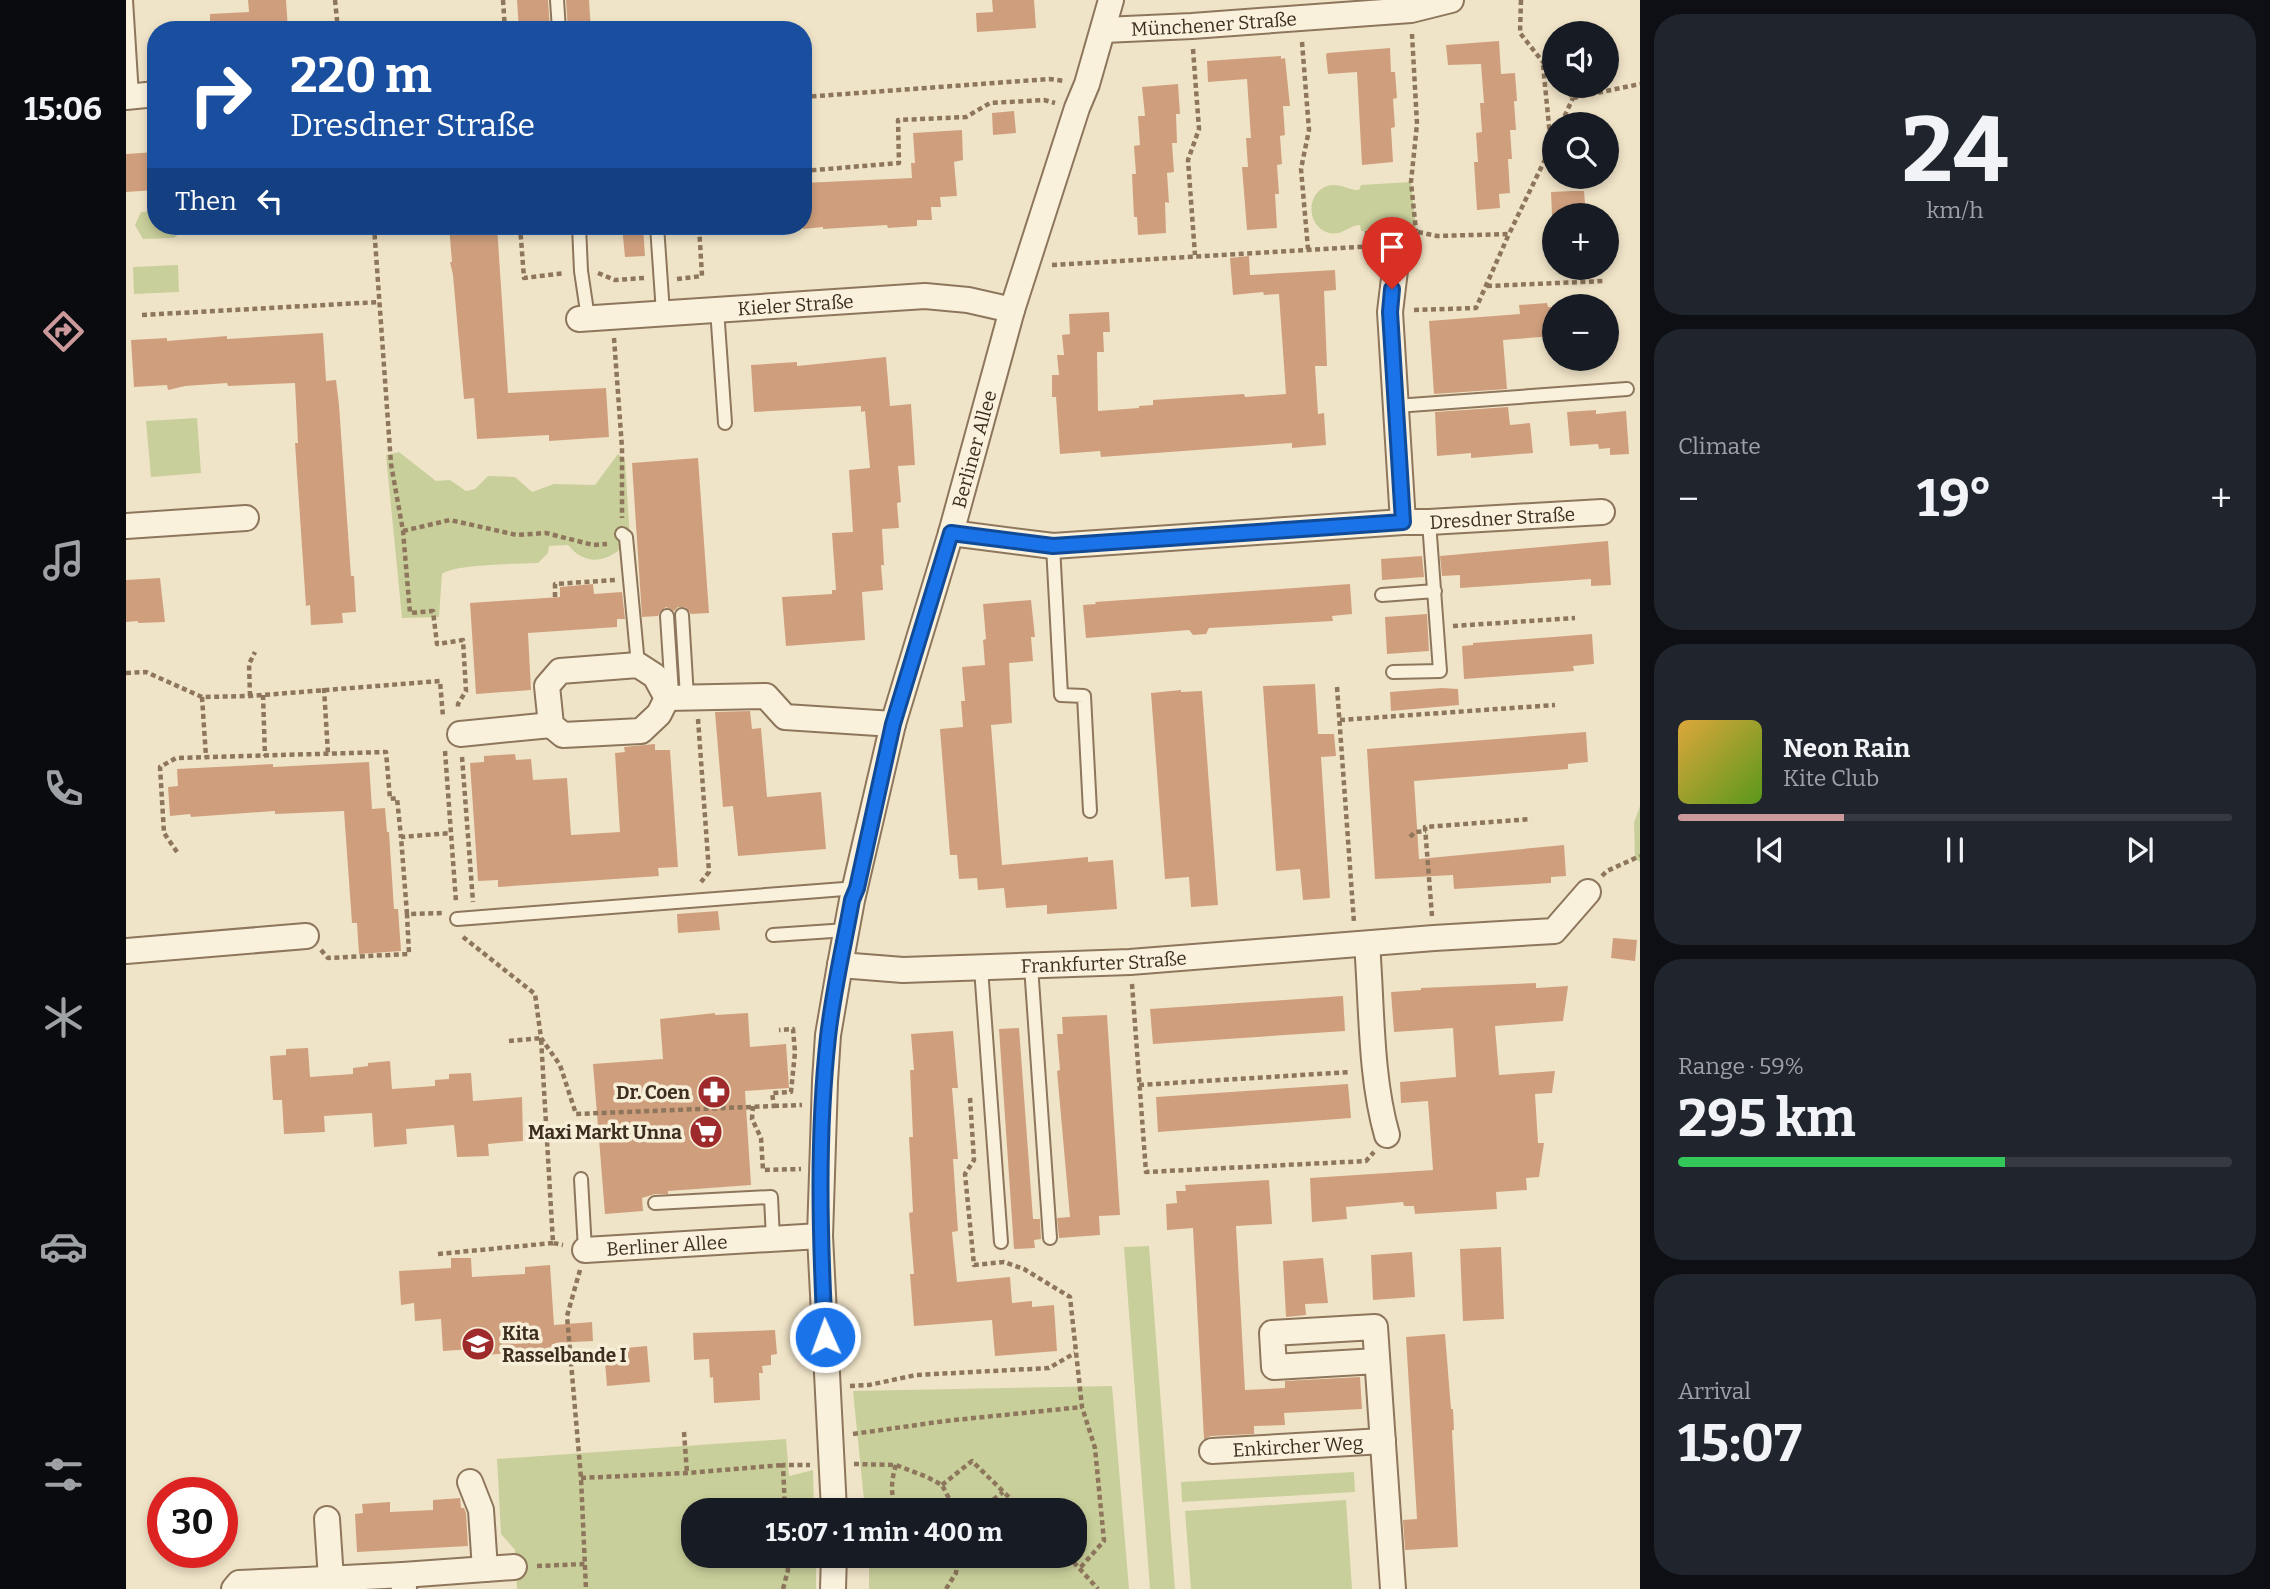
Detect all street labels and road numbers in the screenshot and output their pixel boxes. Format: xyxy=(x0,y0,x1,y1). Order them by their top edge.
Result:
street label: Münchener Straße xyxy=(1131,7,1297,40)
street label: Kieler Straße xyxy=(737,289,854,320)
street label: Berliner Allee xyxy=(947,388,1001,511)
street label: Dresdner Straße xyxy=(1429,502,1576,533)
street label: Frankfurter Straße xyxy=(1020,946,1187,977)
street label: Berliner Allee xyxy=(606,1230,728,1260)
street label: Enkircher Weg xyxy=(1232,1431,1364,1461)

